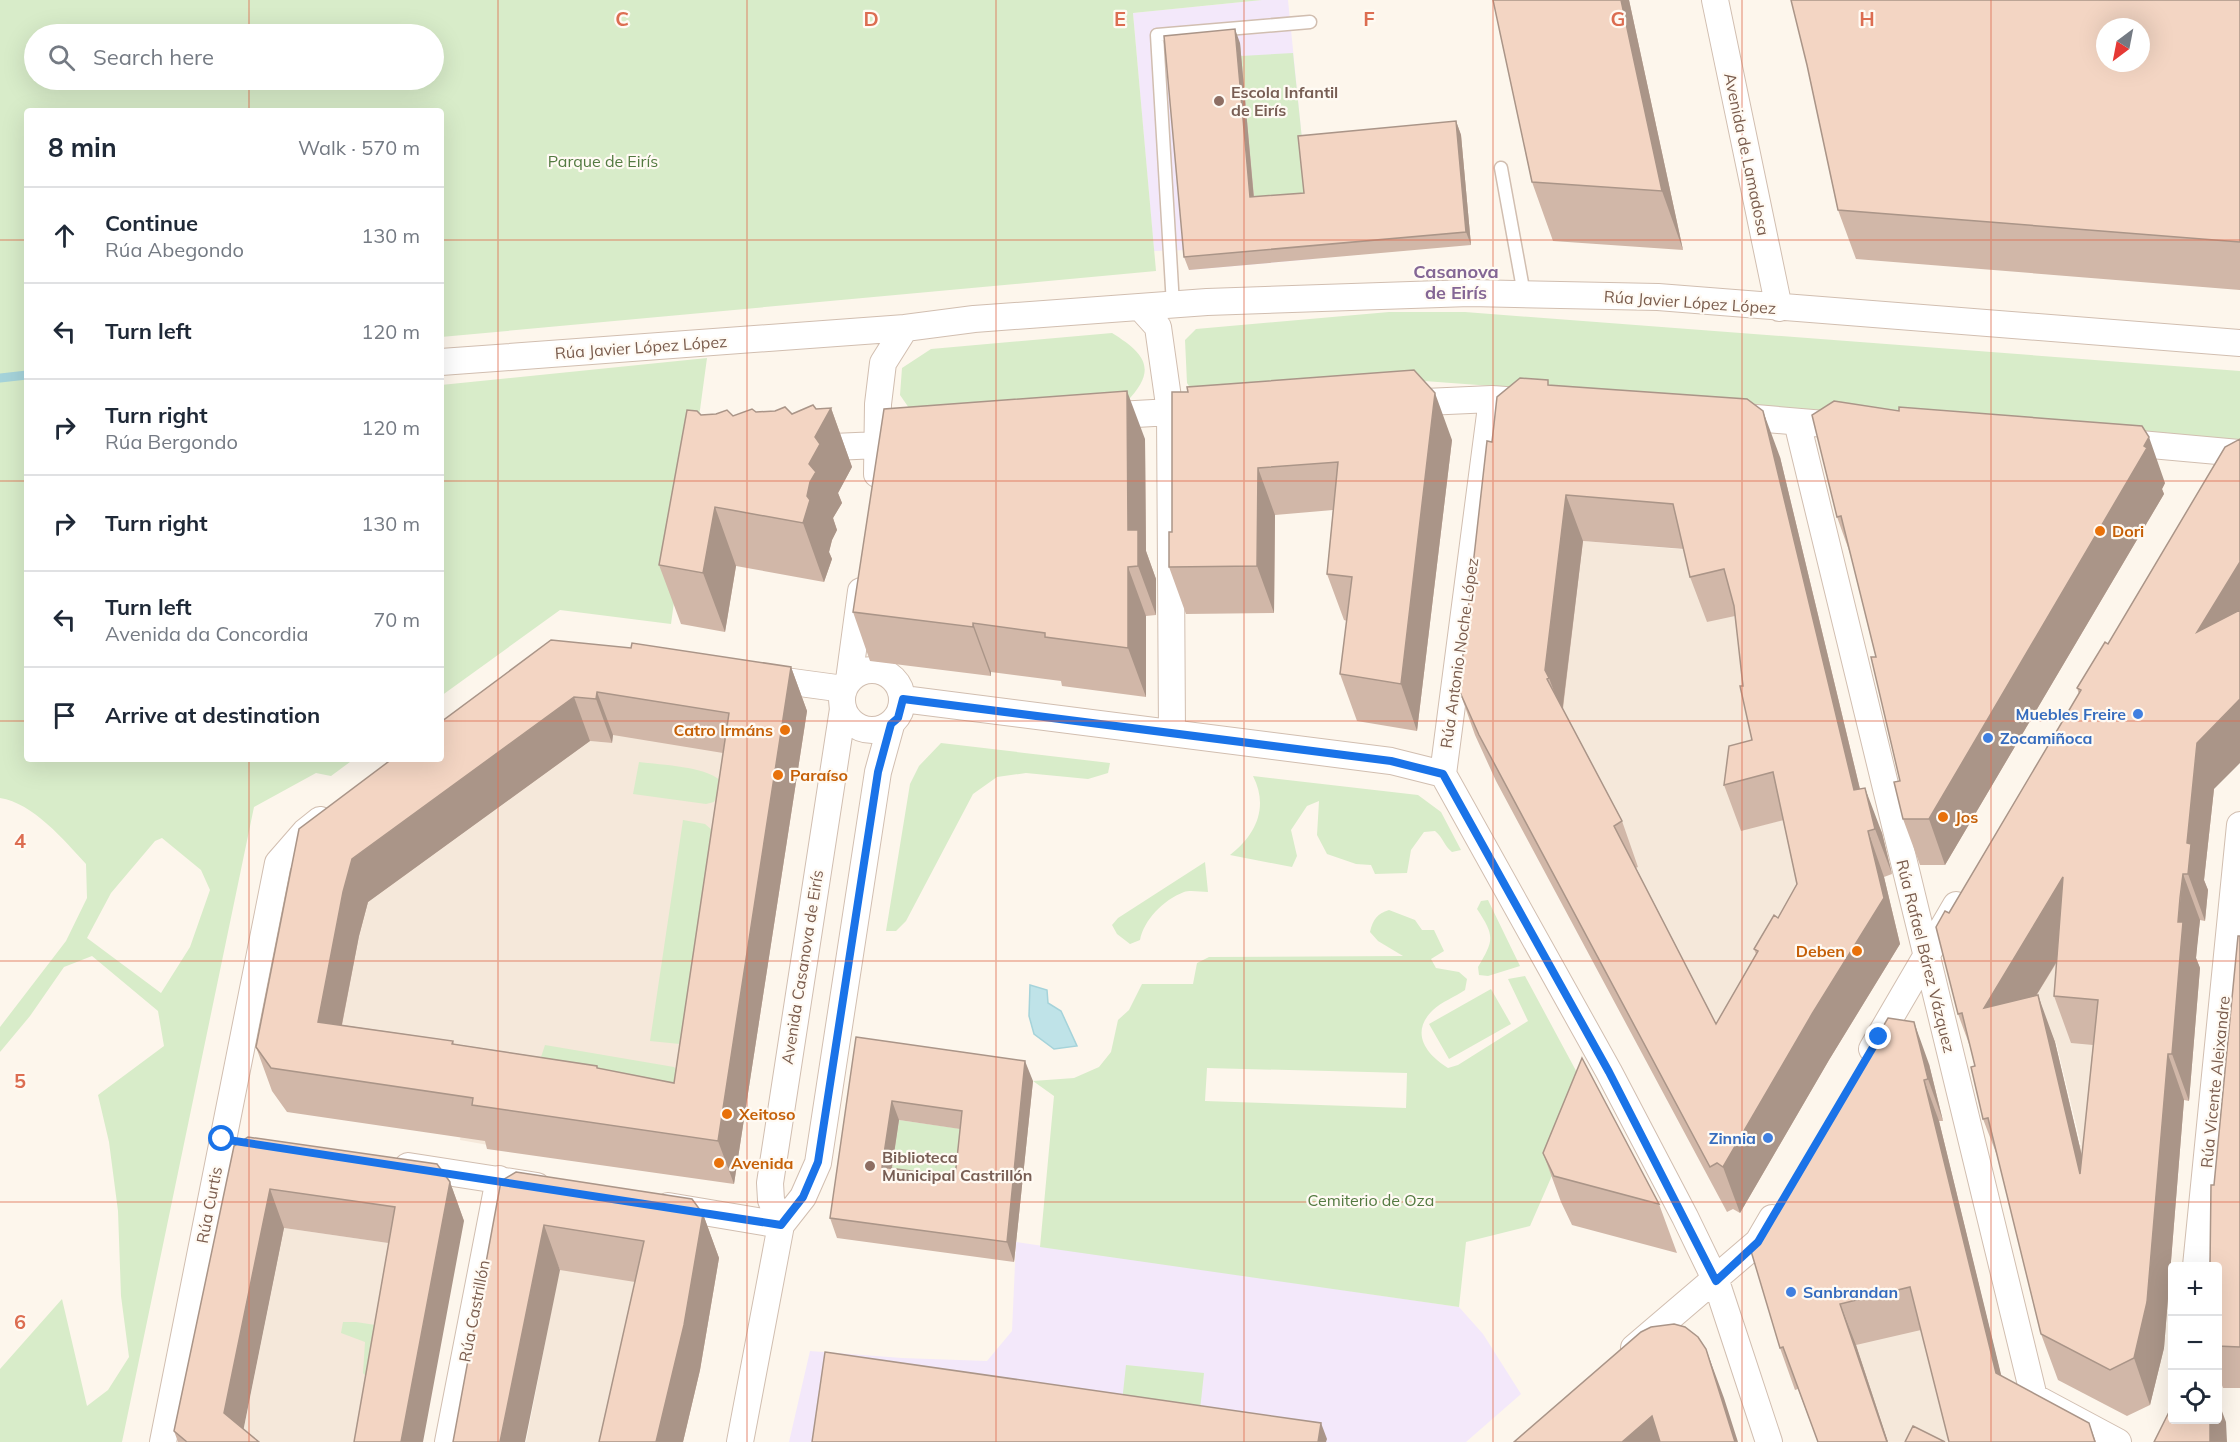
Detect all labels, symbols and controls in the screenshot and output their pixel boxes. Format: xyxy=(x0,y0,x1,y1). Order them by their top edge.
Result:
text: C xyxy=(615,6,629,31)
text: D xyxy=(863,6,879,31)
text: E xyxy=(1114,6,1126,31)
text: F xyxy=(1363,6,1375,31)
text: G xyxy=(1611,6,1625,31)
text: H xyxy=(1859,6,1875,31)
north arrow xyxy=(2096,18,2150,72)
search box xyxy=(24,24,444,90)
icon: search xyxy=(45,41,78,74)
text: Search here xyxy=(93,43,214,71)
street label: Avenida de Lamadosa xyxy=(1720,71,1774,237)
place label: Escola Infantil de Eirís xyxy=(1231,82,1338,120)
marker: Escola Infantil de Eirís xyxy=(1212,94,1226,108)
text: 8 min xyxy=(48,131,117,164)
text: Walk · 570 m xyxy=(298,135,420,160)
park label: Parque de Eirís xyxy=(548,151,658,171)
text: Continue xyxy=(105,209,198,237)
icon: ahead xyxy=(48,219,81,252)
text: 130 m xyxy=(361,223,420,248)
text: Rúa Abegondo xyxy=(105,237,244,262)
district label: Casanova de Eirís xyxy=(1413,260,1499,304)
street label: Rúa Javier López López xyxy=(1603,286,1777,318)
icon: left xyxy=(48,315,81,348)
text: Turn left xyxy=(105,317,192,345)
text: 120 m xyxy=(361,319,420,344)
street label: Rúa Javier López López xyxy=(554,331,728,363)
text: Turn right xyxy=(105,401,208,429)
icon: right xyxy=(48,411,81,444)
text: 120 m xyxy=(361,415,420,440)
text: Rúa Bergondo xyxy=(105,429,238,454)
icon: right xyxy=(48,507,81,540)
text: Turn right xyxy=(105,509,208,537)
text: 130 m xyxy=(361,511,420,536)
place label: Dori xyxy=(2112,521,2144,541)
marker: Dori xyxy=(2093,524,2107,538)
street label: Rúa Antonio Noche López xyxy=(1436,557,1482,749)
text: Turn left xyxy=(105,593,192,621)
icon: left xyxy=(48,603,81,636)
text: 70 m xyxy=(373,607,420,632)
text: Avenida da Concordia xyxy=(105,621,309,646)
icon: arrive xyxy=(48,699,81,732)
text: Arrive at destination xyxy=(105,701,320,729)
place label: Muebles Freire xyxy=(2015,704,2126,724)
marker: Muebles Freire xyxy=(2131,707,2145,721)
place label: Catro Irmáns xyxy=(674,720,773,740)
marker: Catro Irmáns xyxy=(778,723,792,737)
place label: Zocamiñoca xyxy=(2000,728,2093,748)
marker: Zocamiñoca xyxy=(1981,731,1995,745)
place label: Paraíso xyxy=(790,765,848,785)
marker: Paraíso xyxy=(771,768,785,782)
place label: Jos xyxy=(1955,807,1978,827)
marker: Jos xyxy=(1936,810,1950,824)
text: 4 xyxy=(14,828,26,853)
street label: Rúa Rafael Bárez Vázquez xyxy=(1892,857,1960,1055)
street label: Avenida Casanova de Eirís xyxy=(777,868,827,1066)
place label: Deben xyxy=(1796,941,1845,961)
marker: Deben xyxy=(1850,944,1864,958)
street label: Rúa Vicente Aleixandre xyxy=(2196,995,2234,1169)
route end xyxy=(1865,1023,1891,1049)
text: 5 xyxy=(14,1068,26,1093)
place label: Xeitoso xyxy=(738,1104,796,1124)
marker: Xeitoso xyxy=(720,1107,734,1121)
route start xyxy=(208,1125,234,1151)
place label: Zinnia xyxy=(1709,1128,1756,1148)
marker: Zinnia xyxy=(1761,1131,1775,1145)
place label: Biblioteca Municipal Castrillón xyxy=(882,1147,1032,1185)
place label: Avenida xyxy=(731,1153,794,1173)
marker: Avenida xyxy=(712,1156,726,1170)
marker: Biblioteca Municipal Castrillón xyxy=(863,1159,877,1173)
street label: Rúa Curtis xyxy=(192,1165,226,1245)
park label: Cemiterio de Oza xyxy=(1308,1190,1434,1210)
street label: Rúa Castrillón xyxy=(454,1258,494,1364)
map controls xyxy=(2168,1262,2222,1424)
button: + xyxy=(2168,1262,2222,1316)
place label: Sanbrandan xyxy=(1803,1282,1898,1302)
marker: Sanbrandan xyxy=(1784,1285,1798,1299)
text: 6 xyxy=(14,1309,26,1334)
button: − xyxy=(2168,1316,2222,1370)
button: locate xyxy=(2168,1370,2222,1424)

